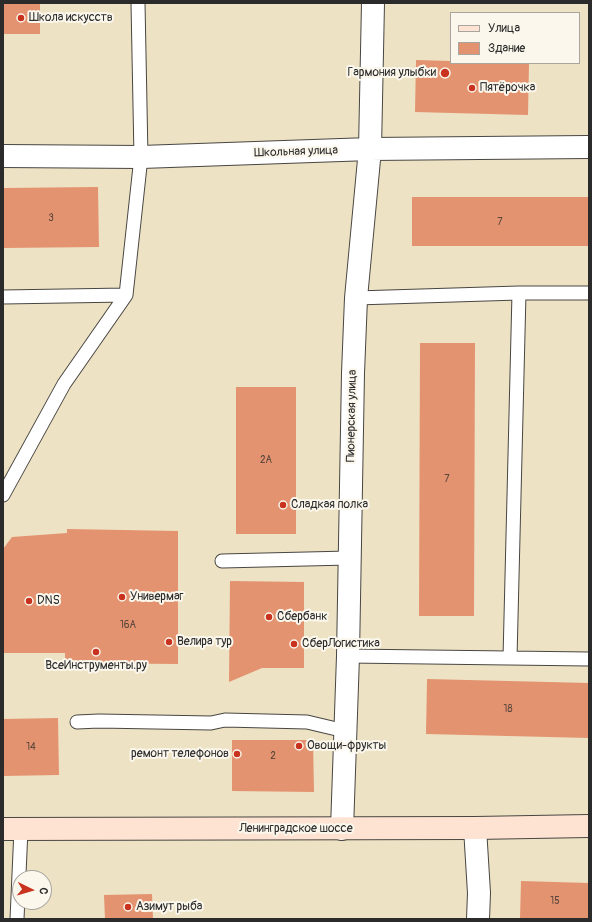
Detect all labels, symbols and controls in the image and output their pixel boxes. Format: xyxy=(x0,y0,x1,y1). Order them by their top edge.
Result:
place label: Школа искусств xyxy=(29,11,113,25)
legend xyxy=(450,12,580,64)
marker: Школа искусств xyxy=(16,13,26,23)
text: Улица xyxy=(488,21,520,36)
text: Здание xyxy=(488,41,525,56)
place label: Гармония улыбки xyxy=(348,66,436,80)
marker: Гармония улыбки xyxy=(439,67,451,79)
place label: Пятёрочка xyxy=(480,81,535,95)
marker: Пятёрочка xyxy=(467,83,477,93)
street label: Школьная улица xyxy=(254,143,338,161)
house number: 3 xyxy=(48,212,54,224)
house number: 7 xyxy=(497,216,503,228)
street label: Пионерская улица xyxy=(344,370,360,462)
house number: 2А xyxy=(260,454,272,466)
house number: 7 xyxy=(444,473,450,485)
place label: Сладкая полка xyxy=(291,498,368,512)
marker: Сладкая полка xyxy=(278,500,288,510)
place label: Универмаг xyxy=(130,590,184,604)
marker: Универмаг xyxy=(117,592,127,602)
place label: DNS xyxy=(37,594,60,608)
marker: DNS xyxy=(24,596,34,606)
place label: Сбербанк xyxy=(277,610,328,624)
marker: Сбербанк xyxy=(264,612,274,622)
house number: 16А xyxy=(120,619,136,631)
place label: Велира тур xyxy=(177,635,232,649)
marker: Велира тур xyxy=(164,637,174,647)
place label: СберЛогистика xyxy=(302,637,380,651)
marker: СберЛогистика xyxy=(289,639,299,649)
marker: ВсеИнструменты.ру xyxy=(91,647,101,657)
place label: ВсеИнструменты.ру xyxy=(45,659,147,673)
house number: 18 xyxy=(504,703,512,715)
place label: Овощи-фрукты xyxy=(307,739,386,753)
house number: 14 xyxy=(26,741,36,753)
marker: Овощи-фрукты xyxy=(294,741,304,751)
place label: ремонт телефонов xyxy=(131,747,229,761)
marker: ремонт телефонов xyxy=(232,749,242,759)
house number: 2 xyxy=(270,750,276,762)
street label: Ленинградское шоссе xyxy=(239,822,353,836)
north arrow xyxy=(12,870,52,910)
text: С xyxy=(37,887,50,895)
house number: 15 xyxy=(550,895,560,907)
place label: Азимут рыба xyxy=(136,900,202,914)
marker: Азимут рыба xyxy=(123,902,133,912)

